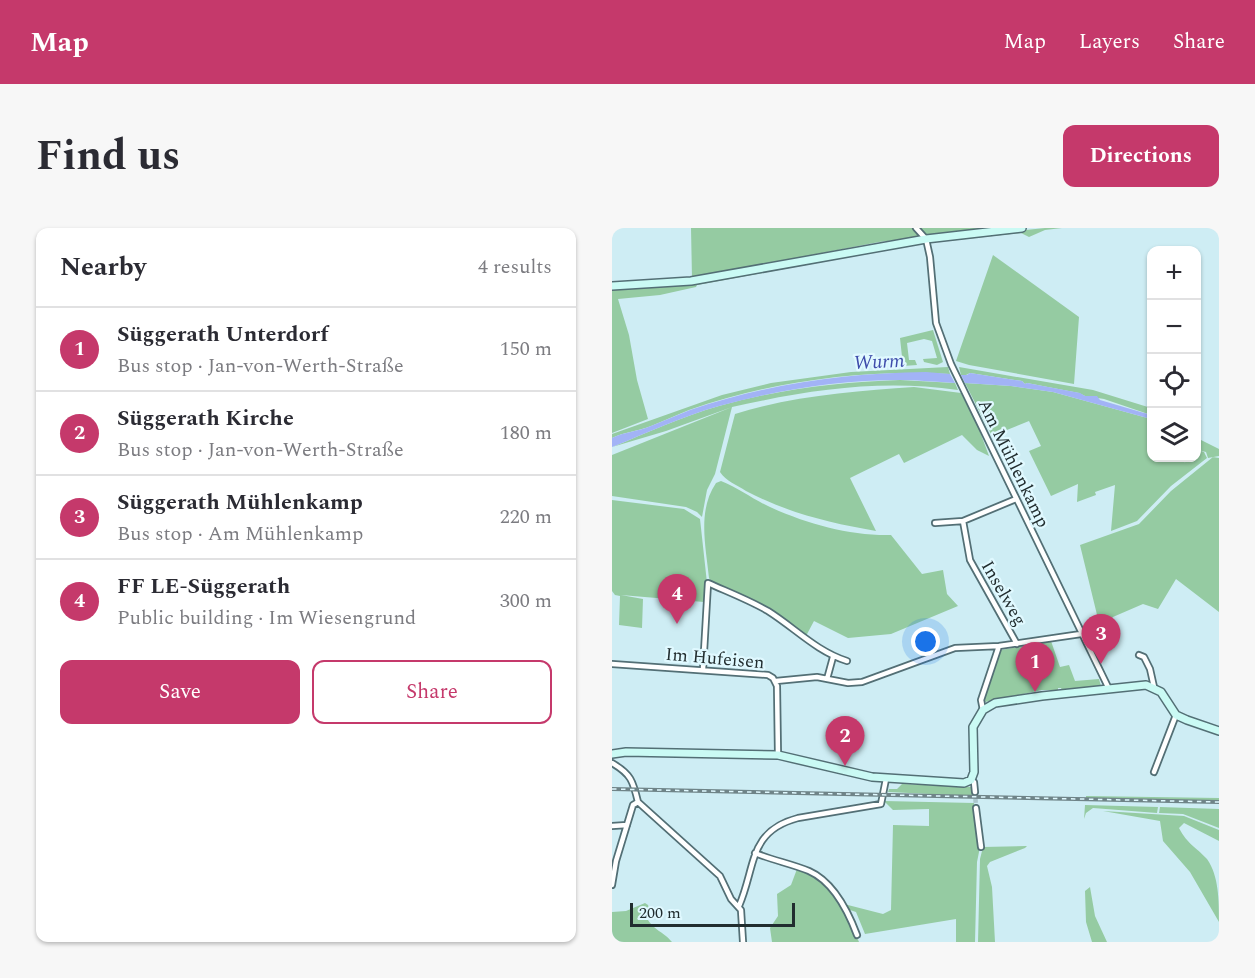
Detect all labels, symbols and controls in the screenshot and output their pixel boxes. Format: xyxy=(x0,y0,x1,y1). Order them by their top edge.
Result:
text: Map xyxy=(30,21,89,64)
text: Map xyxy=(1004,26,1046,58)
text: Layers xyxy=(1079,26,1140,58)
text: Share xyxy=(1173,26,1225,58)
text: Find us xyxy=(36,125,180,188)
button: Directions xyxy=(1063,125,1219,187)
map controls xyxy=(1147,246,1201,462)
button: + xyxy=(1147,246,1201,300)
text: Nearby xyxy=(60,247,146,287)
text: 4 results xyxy=(478,252,552,282)
button: − xyxy=(1147,300,1201,354)
text: Süggerath Unterdorf xyxy=(117,318,328,351)
text: 1 xyxy=(74,334,85,364)
text: 150 m xyxy=(500,334,552,364)
water label: Wurm xyxy=(853,346,906,378)
text: Bus stop · Jan-von-Werth-Straße xyxy=(117,351,404,381)
button: locate xyxy=(1147,354,1201,408)
street label: Am Mühlenkamp xyxy=(971,394,1056,532)
text: Süggerath Kirche xyxy=(117,402,294,435)
button: layers xyxy=(1147,408,1201,462)
text: 2 xyxy=(74,418,85,448)
text: 180 m xyxy=(500,418,552,448)
text: Bus stop · Jan-von-Werth-Straße xyxy=(117,435,404,465)
text: Süggerath Mühlenkamp xyxy=(117,486,363,519)
text: 3 xyxy=(74,502,85,532)
text: 220 m xyxy=(500,502,552,532)
text: Bus stop · Am Mühlenkamp xyxy=(117,519,363,549)
street label: Inselweg xyxy=(974,556,1033,631)
text: FF LE-Süggerath xyxy=(117,570,290,603)
pin: 4 xyxy=(658,574,696,624)
text: 4 xyxy=(74,586,85,616)
text: 300 m xyxy=(500,586,552,616)
text: Public building · Im Wiesengrund xyxy=(117,603,416,633)
pin: 3 xyxy=(1082,614,1120,664)
your location xyxy=(911,627,940,656)
street label: Im Hufeisen xyxy=(664,641,766,676)
pin: 1 xyxy=(1016,642,1054,692)
button: Save xyxy=(60,660,300,724)
button: Share xyxy=(312,660,552,724)
pin: 2 xyxy=(826,716,864,766)
scale bar xyxy=(630,900,795,928)
text: 200 m xyxy=(639,901,681,925)

